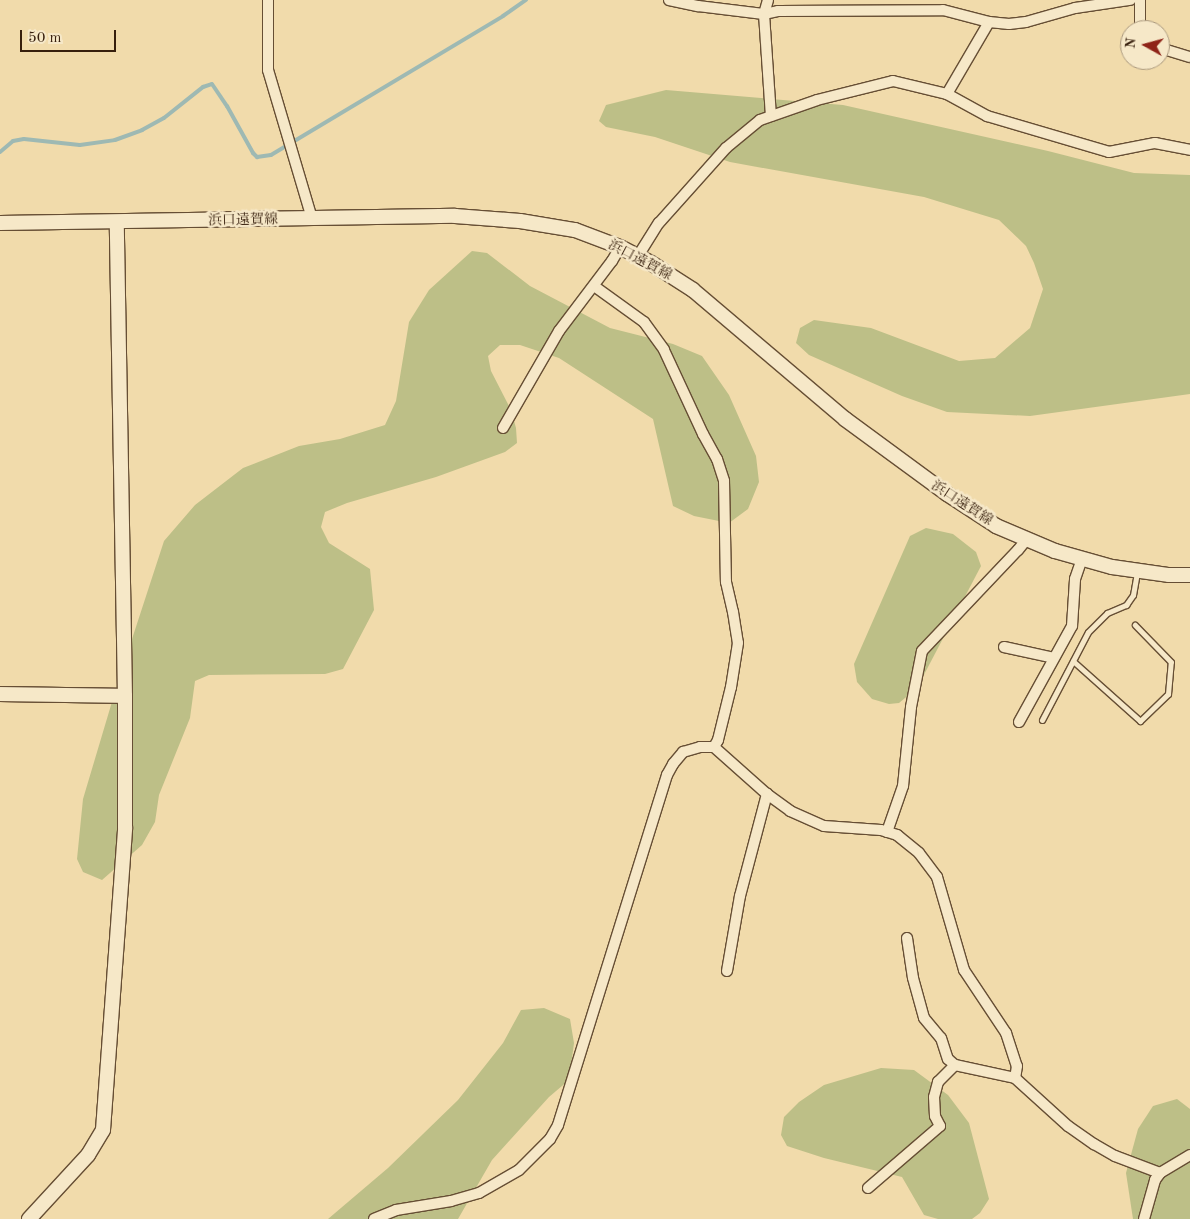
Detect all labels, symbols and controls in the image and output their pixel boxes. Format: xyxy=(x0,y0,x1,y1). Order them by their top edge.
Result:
scale bar xyxy=(22,20,119,52)
north arrow xyxy=(1120,20,1170,70)
text: 50 m xyxy=(28,31,62,46)
text: N xyxy=(1124,37,1139,49)
street label: 浜口遠賀線 xyxy=(208,211,278,229)
street label: 浜口遠賀線 xyxy=(605,236,675,284)
street label: 浜口遠賀線 xyxy=(928,477,996,529)

